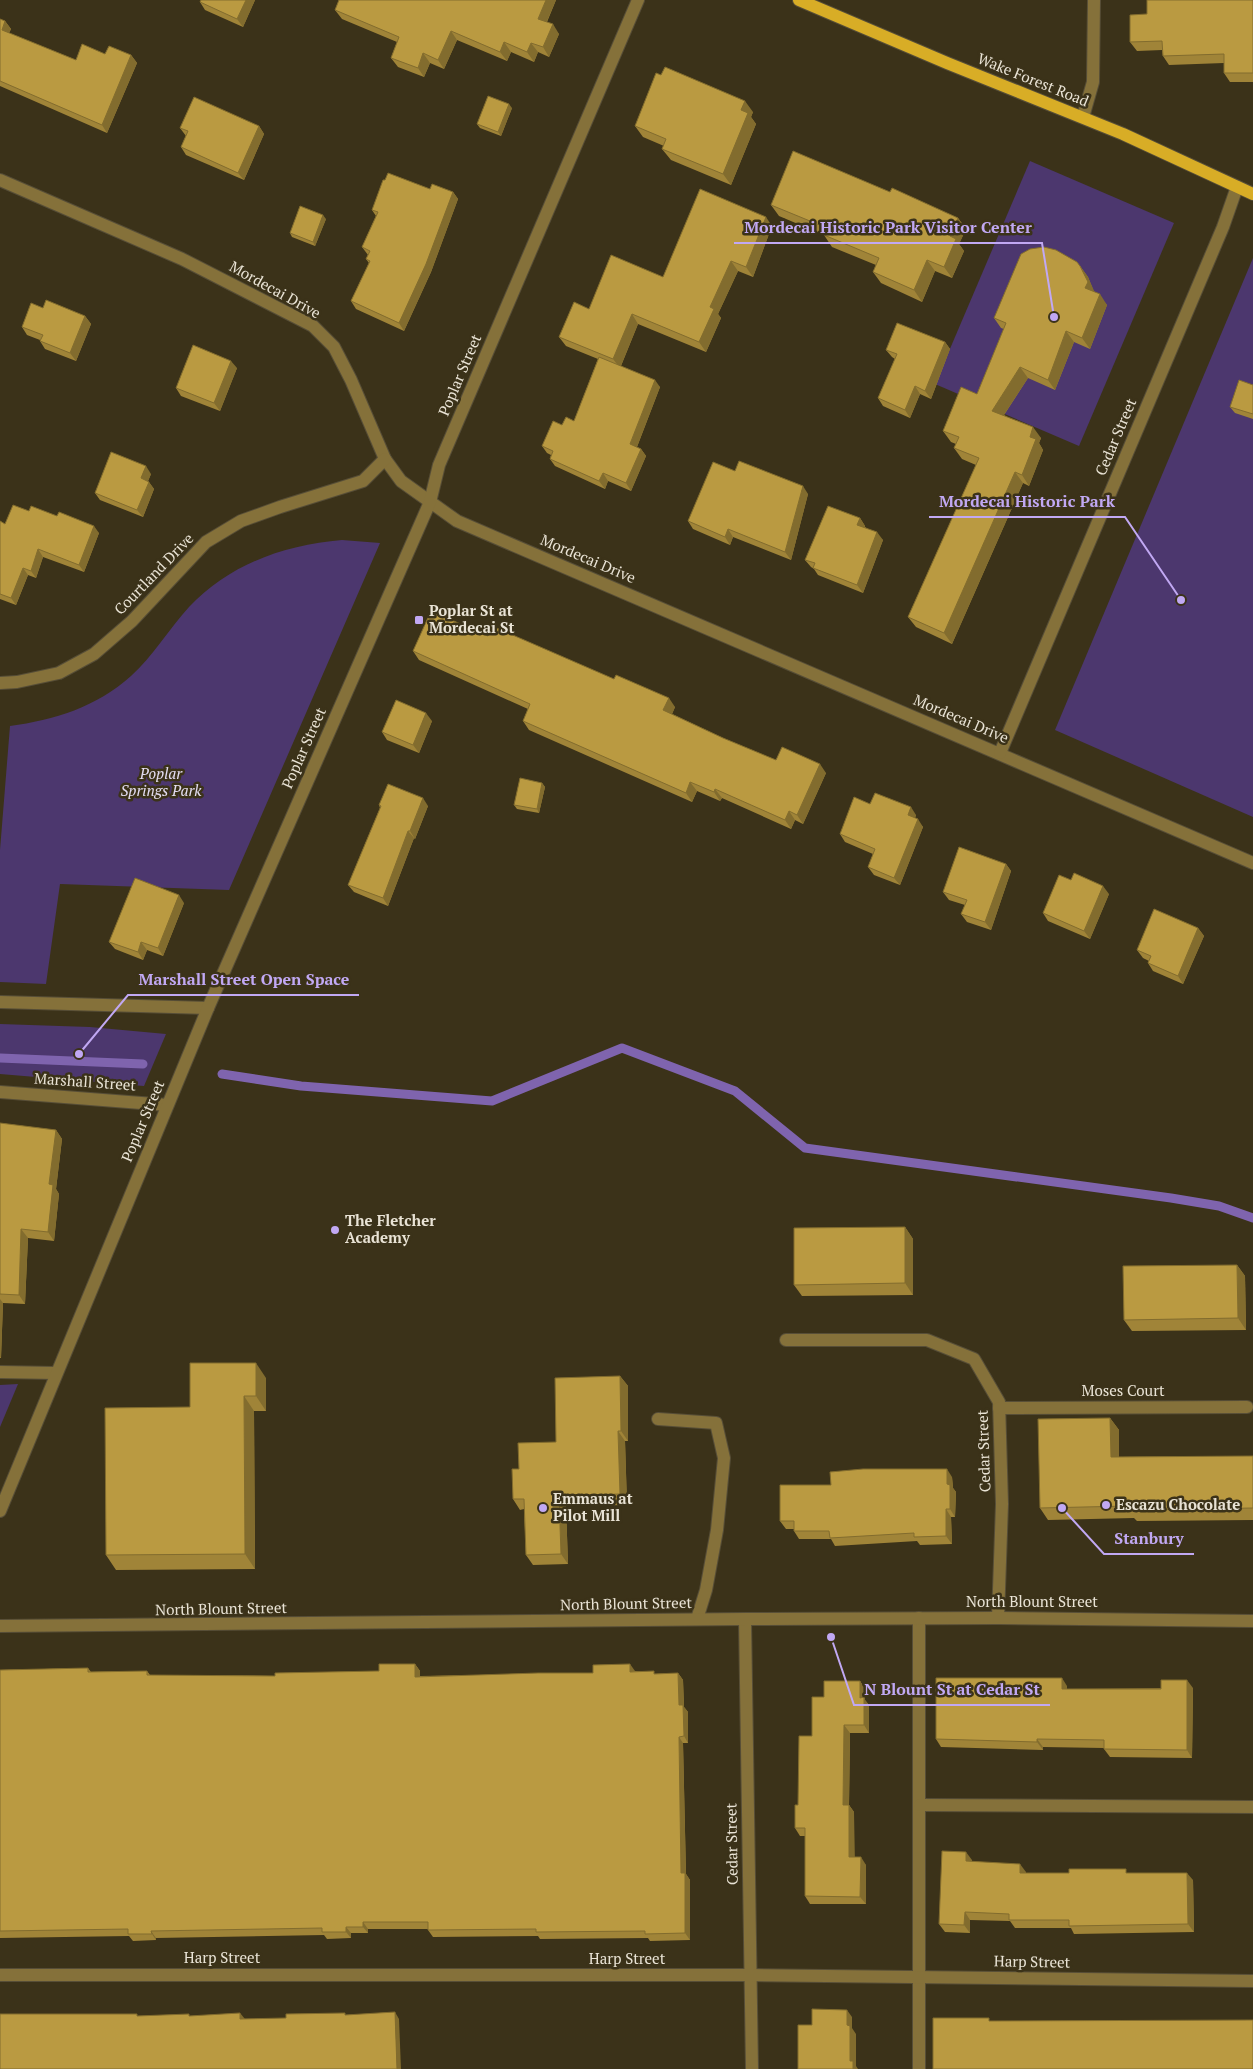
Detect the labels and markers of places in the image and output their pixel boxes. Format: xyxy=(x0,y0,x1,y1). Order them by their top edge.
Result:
callout: Mordecai Historic Park Visitor Center xyxy=(734,212,1042,243)
callout: Mordecai Historic Park xyxy=(929,486,1125,517)
place label: Poplar St at Mordecai St xyxy=(429,600,514,637)
marker: Poplar St at Mordecai St xyxy=(413,614,425,626)
callout: Marshall Street Open Space xyxy=(128,964,359,995)
place label: The Fletcher Academy xyxy=(345,1210,436,1247)
marker: The Fletcher Academy xyxy=(329,1224,341,1236)
place label: Emmaus at Pilot Mill xyxy=(553,1488,633,1525)
place label: Escazu Chocolate xyxy=(1116,1494,1240,1514)
marker: Escazu Chocolate xyxy=(1100,1499,1112,1511)
marker: Emmaus at Pilot Mill xyxy=(537,1502,549,1514)
callout: Stanbury xyxy=(1104,1523,1194,1554)
callout: N Blount St at Cedar St xyxy=(854,1674,1050,1705)

